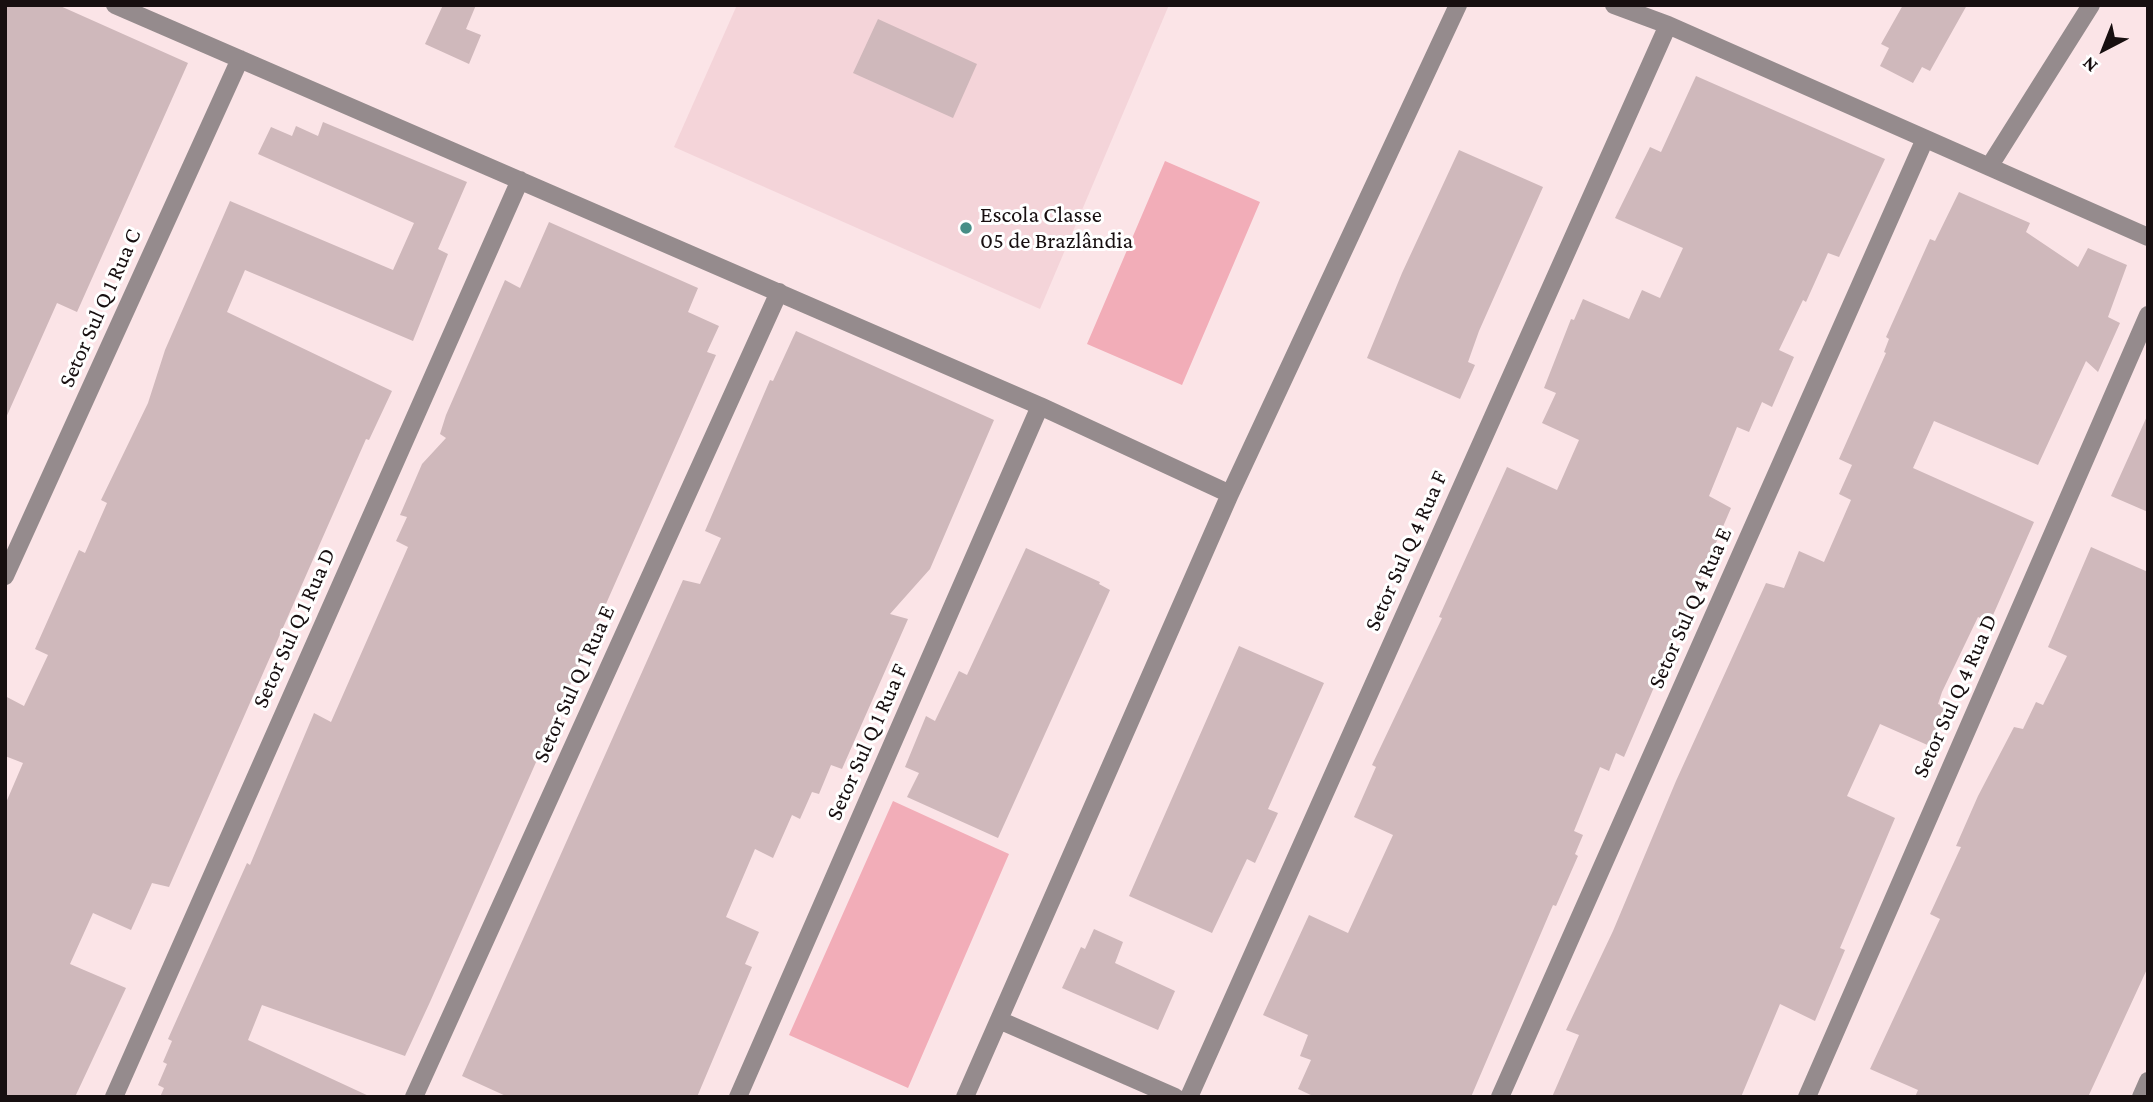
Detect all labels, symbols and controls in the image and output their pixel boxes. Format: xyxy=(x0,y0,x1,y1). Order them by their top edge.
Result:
north arrow xyxy=(2069,14,2139,84)
text: N xyxy=(2078,53,2101,77)
place label: Escola Classe 05 de Brazlândia xyxy=(980,201,1133,255)
marker: Escola Classe 05 de Brazlândia xyxy=(958,220,974,236)
street label: Setor Sul Q 1 Rua C xyxy=(53,225,147,391)
street label: Setor Sul Q 4 Rua F xyxy=(1358,467,1454,635)
street label: Setor Sul Q 4 Rua E xyxy=(1642,523,1738,693)
street label: Setor Sul Q 1 Rua D xyxy=(246,544,342,712)
street label: Setor Sul Q 1 Rua E xyxy=(527,601,621,767)
street label: Setor Sul Q 4 Rua D xyxy=(1907,610,2003,782)
street label: Setor Sul Q 1 Rua F xyxy=(820,660,914,824)

